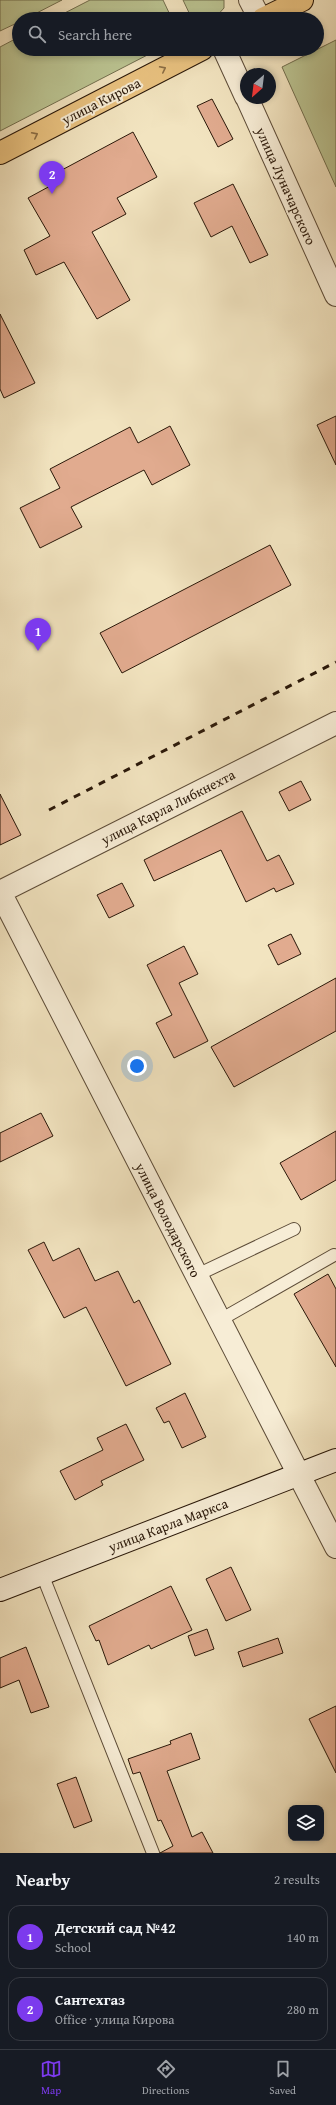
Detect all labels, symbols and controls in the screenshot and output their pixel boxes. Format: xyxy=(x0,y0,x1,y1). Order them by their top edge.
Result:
search box xyxy=(12,12,324,56)
icon: search xyxy=(26,23,48,45)
text: Search here xyxy=(58,24,132,45)
one-way arrow xyxy=(158,66,166,74)
north arrow xyxy=(240,68,276,104)
street label: улица Кирова xyxy=(57,72,144,130)
street label: улица Луначарского xyxy=(251,123,321,248)
one-way arrow xyxy=(30,132,38,140)
pin: 2 xyxy=(39,161,65,194)
pin: 1 xyxy=(25,618,51,651)
street label: улица Карла Либкнехта xyxy=(97,764,239,850)
your location xyxy=(127,1056,147,1076)
street label: улица Володарского xyxy=(130,1158,206,1281)
street label: улица Карла Маркса xyxy=(104,1493,231,1557)
map controls xyxy=(288,1805,324,1841)
button: layers xyxy=(288,1805,324,1841)
text: Nearby xyxy=(16,1867,70,1892)
text: 2 results xyxy=(274,1870,320,1889)
text: Детский сад №42 xyxy=(55,1917,176,1938)
text: 1 xyxy=(27,1928,33,1947)
text: 140 m xyxy=(287,1928,319,1947)
text: School xyxy=(55,1938,91,1957)
text: Сантехгаз xyxy=(55,1989,125,2010)
text: 2 xyxy=(27,2000,33,2019)
text: 280 m xyxy=(287,2000,319,2019)
text: Office · улица Кирова xyxy=(55,2010,174,2029)
tab: Map xyxy=(40,2058,62,2098)
tab: Directions xyxy=(142,2058,189,2098)
tab: Saved xyxy=(269,2058,296,2098)

